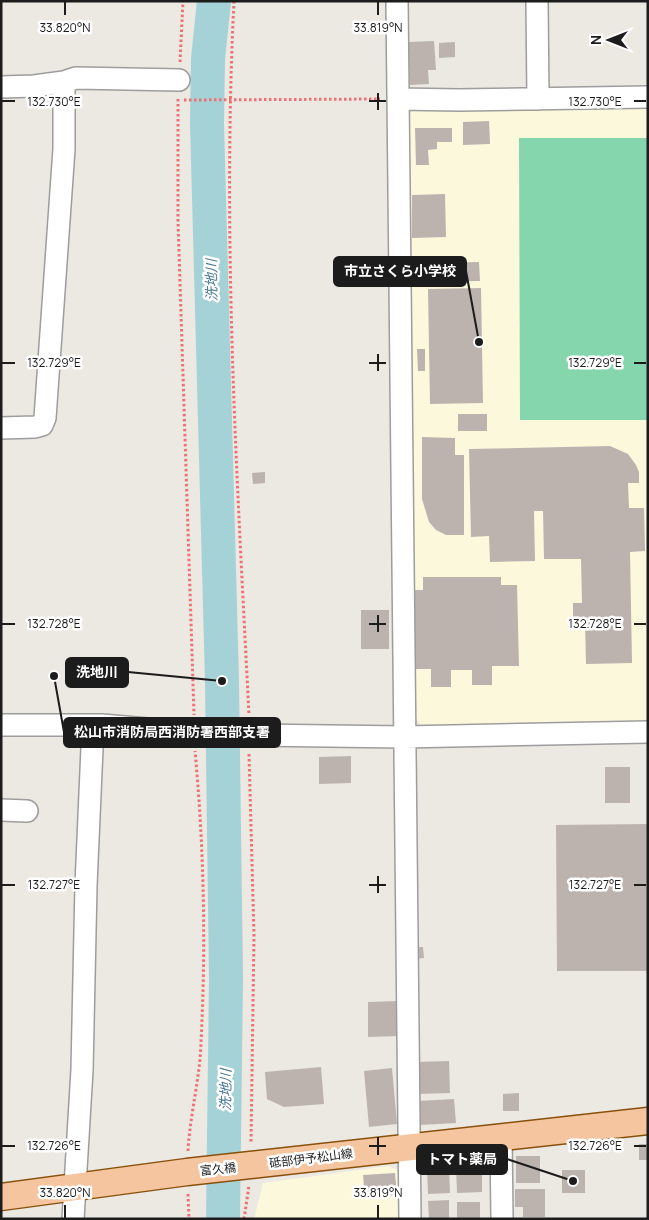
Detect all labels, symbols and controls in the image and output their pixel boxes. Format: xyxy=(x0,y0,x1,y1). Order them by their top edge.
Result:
north arrow xyxy=(584,15,634,65)
text: 33.820°N xyxy=(39,19,91,36)
text: 33.819°N xyxy=(353,19,403,36)
text: N xyxy=(586,35,605,45)
text: 132.730°E xyxy=(27,93,81,110)
text: 132.730°E xyxy=(568,93,622,110)
water label: 洗地川 xyxy=(201,257,221,301)
callout: 市立さくら小学校 xyxy=(334,257,466,286)
text: 市立さくら小学校 xyxy=(344,261,456,280)
text: 132.729°E xyxy=(27,354,81,371)
text: 132.729°E xyxy=(568,354,622,371)
text: 132.728°E xyxy=(27,615,81,632)
text: 132.728°E xyxy=(568,615,622,632)
callout: 洗地川 xyxy=(66,658,128,687)
text: 洗地川 xyxy=(76,662,118,681)
callout: 松山市消防局西消防署西部支署 xyxy=(64,718,280,747)
text: 松山市消防局西消防署西部支署 xyxy=(74,722,270,741)
text: 132.727°E xyxy=(28,876,80,893)
text: 132.727°E xyxy=(569,876,621,893)
water label: 洗地川 xyxy=(215,1067,235,1111)
text: 132.726°E xyxy=(27,1137,81,1154)
text: 132.726°E xyxy=(568,1137,622,1154)
street label: 砥部伊予松山線 xyxy=(268,1144,354,1172)
callout: トマト薬局 xyxy=(417,1145,507,1174)
text: トマト薬局 xyxy=(427,1149,497,1168)
street label: 富久橋 xyxy=(199,1159,237,1179)
text: 33.820°N xyxy=(39,1184,91,1201)
text: 33.819°N xyxy=(353,1184,403,1201)

